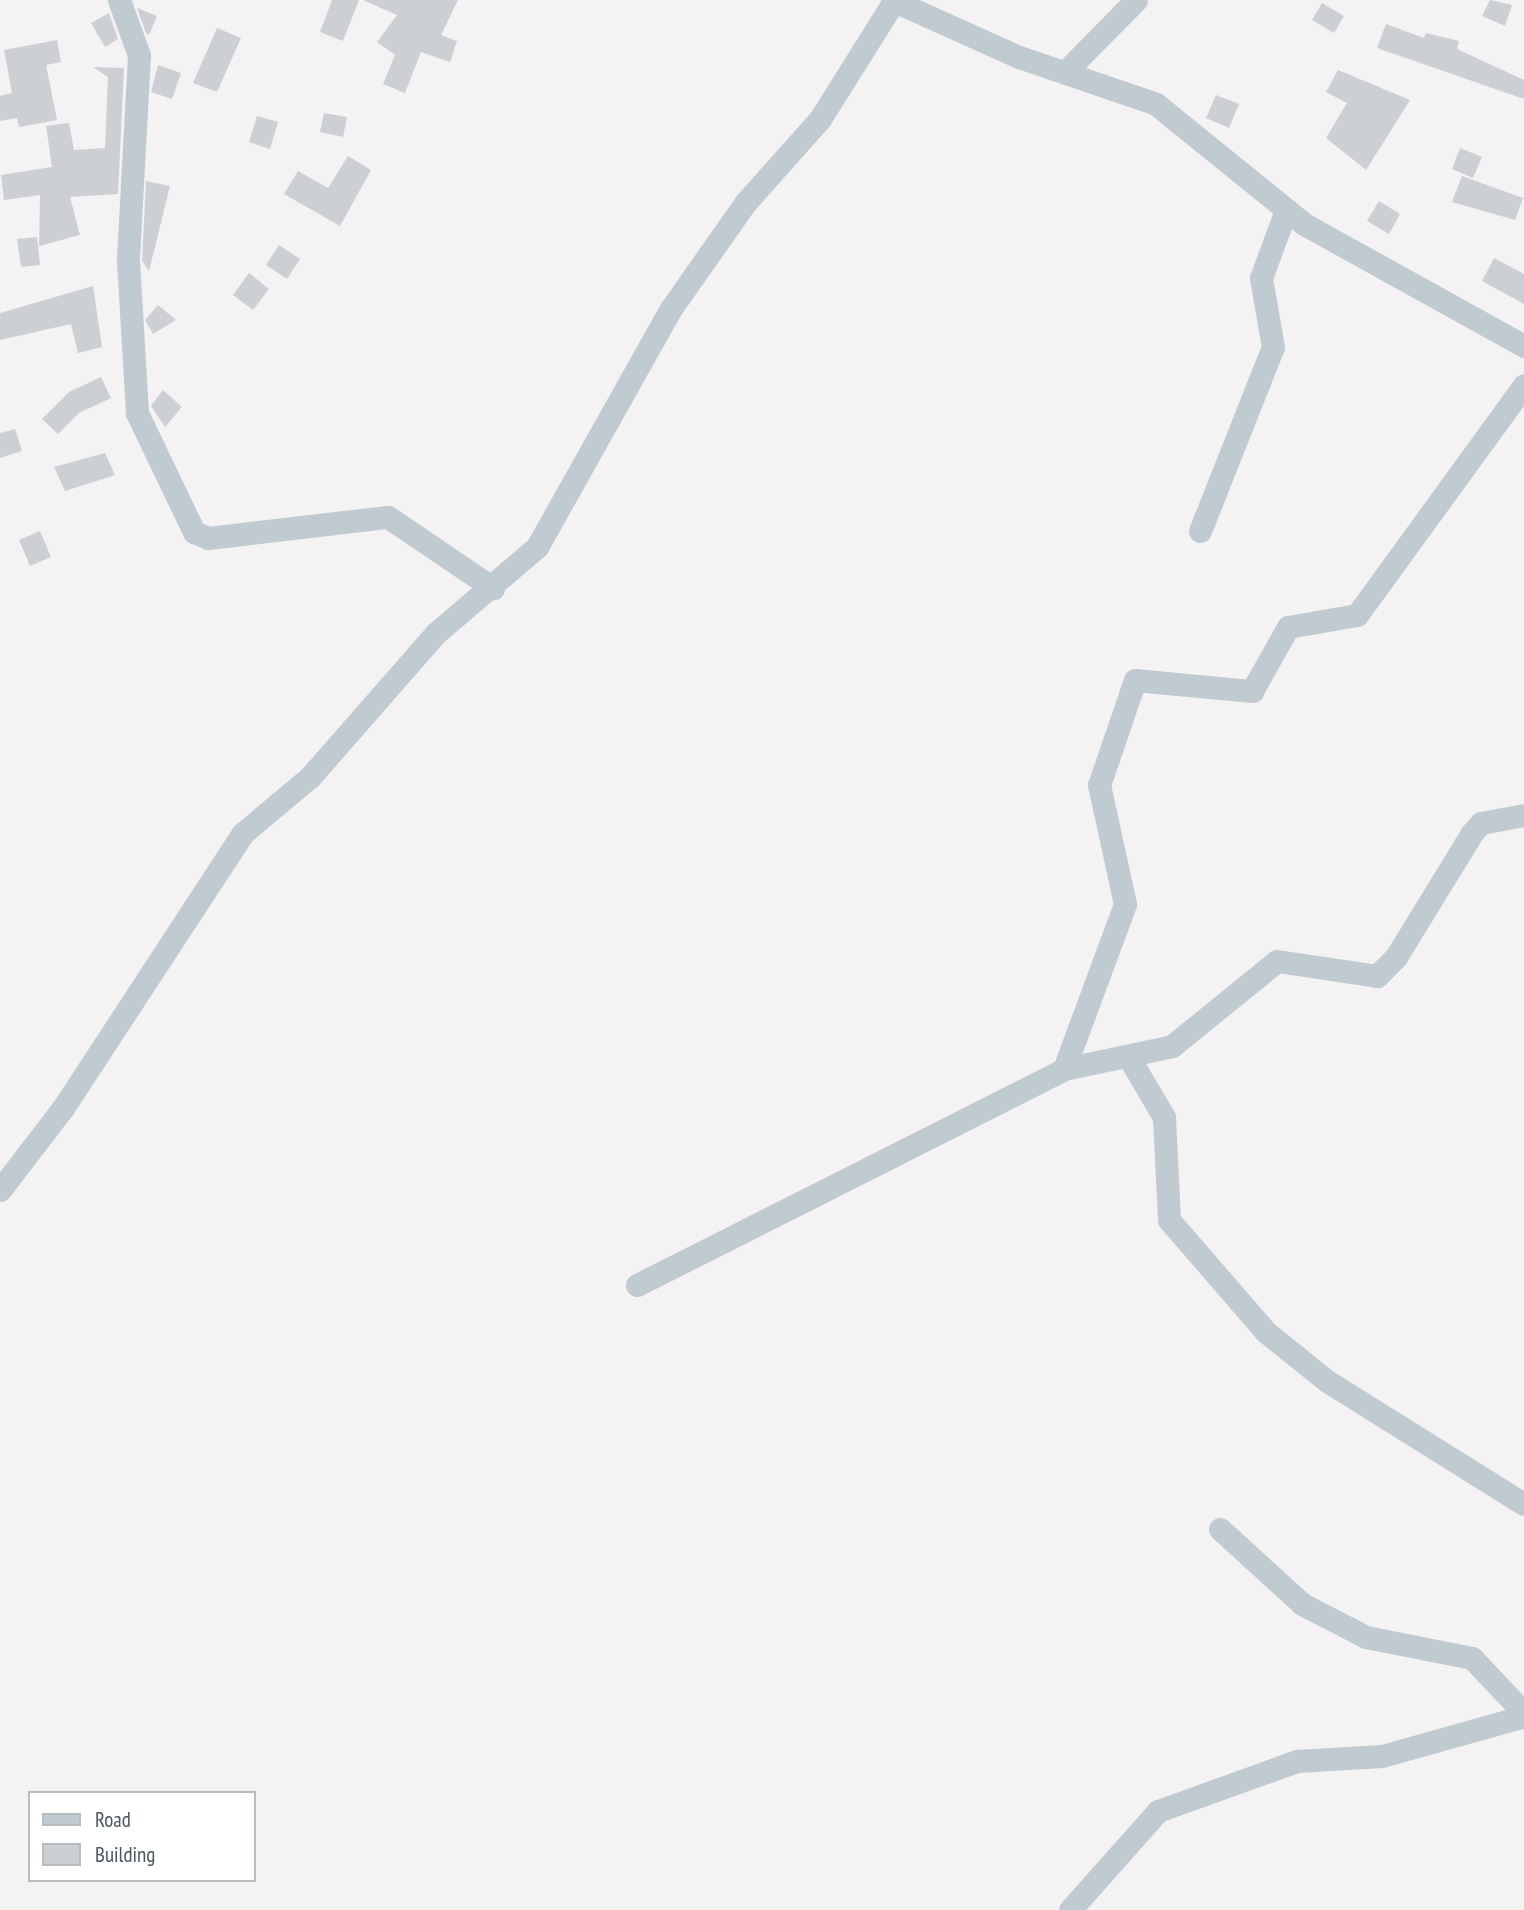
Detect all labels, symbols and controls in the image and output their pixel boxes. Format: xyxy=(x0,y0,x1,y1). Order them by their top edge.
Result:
legend xyxy=(28,1791,256,1882)
text: Road xyxy=(95,1806,131,1833)
text: Building xyxy=(95,1841,155,1868)

